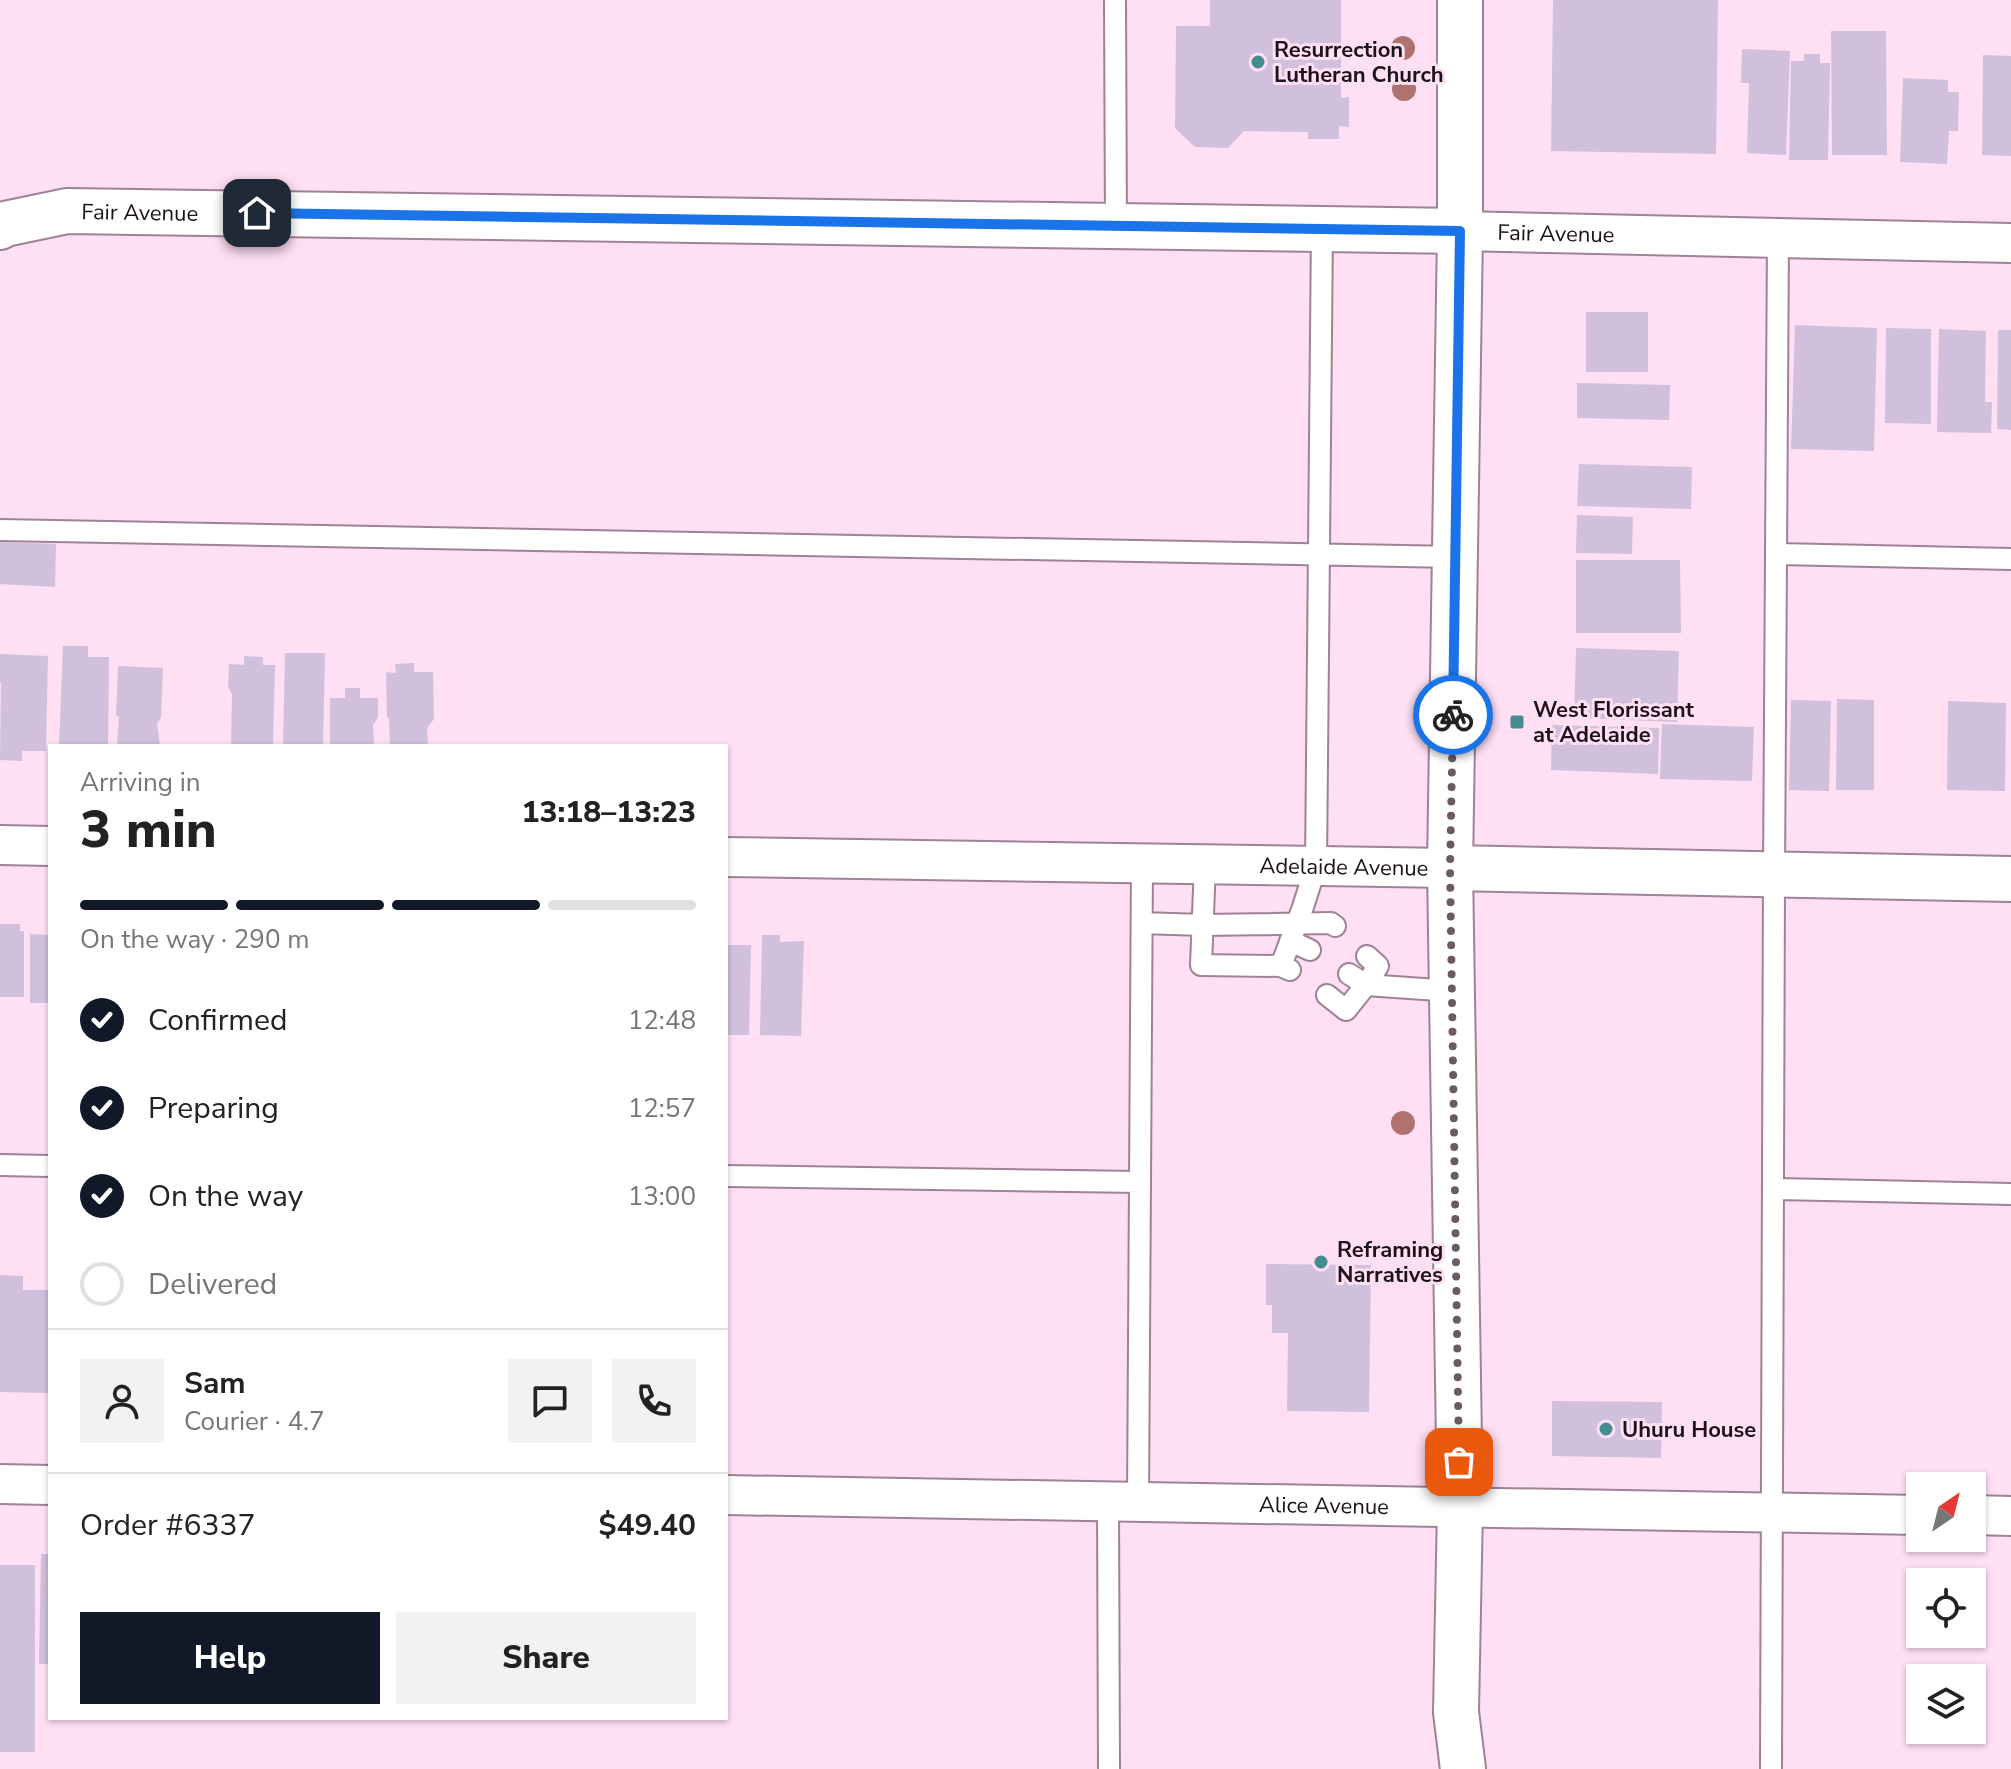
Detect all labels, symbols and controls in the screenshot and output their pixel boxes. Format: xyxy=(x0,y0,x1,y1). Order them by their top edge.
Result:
place label: Resurrection Lutheran Church xyxy=(1274,35,1444,90)
marker: Resurrection Lutheran Church xyxy=(1249,53,1267,71)
pin xyxy=(223,179,291,247)
icon: home xyxy=(235,191,279,235)
street label: Fair Avenue xyxy=(81,197,198,229)
street label: Fair Avenue xyxy=(1497,218,1615,250)
courier xyxy=(1413,675,1493,755)
icon: bike xyxy=(1431,693,1475,737)
place label: West Florissant at Adelaide xyxy=(1533,695,1695,750)
marker: West Florissant at Adelaide xyxy=(1508,713,1526,731)
text: Arriving in xyxy=(80,765,201,800)
text: 13:18–13:23 xyxy=(521,792,696,833)
text: 3 min xyxy=(80,794,217,865)
street label: Adelaide Avenue xyxy=(1259,851,1429,884)
text: On the way · 290 m xyxy=(80,922,309,957)
icon: check xyxy=(80,998,124,1042)
text: Confirmed xyxy=(148,1000,288,1041)
text: 12:48 xyxy=(628,1003,696,1038)
icon: check xyxy=(80,1086,124,1130)
text: Preparing xyxy=(148,1088,279,1129)
text: 12:57 xyxy=(628,1091,696,1126)
icon: check xyxy=(80,1174,124,1218)
text: On the way xyxy=(148,1176,303,1217)
text: 13:00 xyxy=(628,1179,696,1214)
place label: Reframing Narratives xyxy=(1337,1235,1443,1290)
marker: Reframing Narratives xyxy=(1312,1253,1330,1271)
text: Delivered xyxy=(148,1264,277,1305)
button: person xyxy=(80,1359,164,1443)
button: chat xyxy=(508,1359,592,1443)
button: phone xyxy=(612,1359,696,1443)
text: Sam xyxy=(184,1363,246,1404)
text: Courier · 4.7 xyxy=(184,1404,325,1439)
place label: Uhuru House xyxy=(1622,1415,1756,1445)
marker: Uhuru House xyxy=(1597,1420,1615,1438)
pin xyxy=(1425,1428,1493,1496)
icon: bag xyxy=(1437,1440,1481,1484)
north arrow xyxy=(1906,1472,1986,1552)
map controls xyxy=(1906,1472,1986,1744)
street label: Alice Avenue xyxy=(1259,1490,1389,1522)
text: Order #6337 xyxy=(80,1505,255,1546)
text: $49.40 xyxy=(599,1505,696,1546)
button: locate xyxy=(1906,1568,1986,1648)
button: Help xyxy=(80,1612,380,1704)
button: Share xyxy=(396,1612,696,1704)
button: layers xyxy=(1906,1664,1986,1744)

